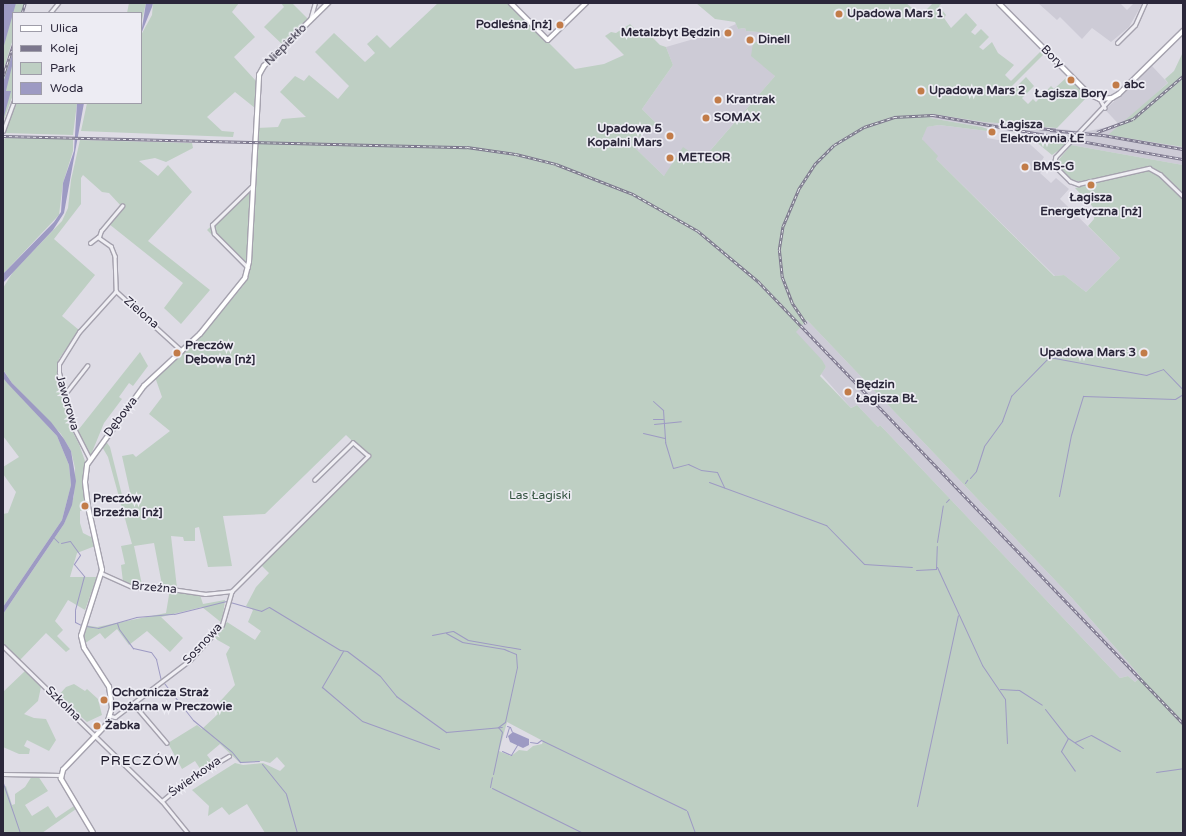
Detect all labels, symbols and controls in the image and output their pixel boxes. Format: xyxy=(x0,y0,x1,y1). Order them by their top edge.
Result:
place label: Upadowa Mars 1 xyxy=(847,7,944,21)
marker: Upadowa Mars 1 xyxy=(834,9,844,19)
legend xyxy=(12,12,142,104)
place label: Podleśna [nż] xyxy=(476,18,552,32)
marker: Podleśna [nż] xyxy=(555,20,565,30)
text: Ulica xyxy=(50,21,78,35)
street label: Niepiekło xyxy=(262,21,310,69)
place label: Metalzbyt Będzin xyxy=(621,26,720,40)
marker: Metalzbyt Będzin xyxy=(723,28,733,38)
place label: Dinell xyxy=(758,33,790,47)
marker: Dinell xyxy=(745,35,755,45)
text: Kolej xyxy=(50,41,78,55)
street label: Bory xyxy=(1038,43,1066,71)
text: Park xyxy=(50,61,76,75)
marker: Łagisza Bory xyxy=(1066,75,1076,85)
place label: abc xyxy=(1124,78,1145,92)
marker: abc xyxy=(1111,80,1121,90)
text: Woda xyxy=(50,81,83,95)
place label: Upadowa Mars 2 xyxy=(929,84,1026,98)
marker: Upadowa Mars 2 xyxy=(916,86,926,96)
place label: Łagisza Bory xyxy=(1035,87,1107,101)
place label: Krantrak xyxy=(726,93,775,107)
marker: Krantrak xyxy=(713,95,723,105)
place label: SOMAX xyxy=(714,111,760,125)
marker: SOMAX xyxy=(701,113,711,123)
place label: Łagisza Elektrownia ŁE xyxy=(1000,118,1084,146)
place label: Upadowa 5 Kopalni Mars xyxy=(587,122,662,150)
marker: Łagisza Elektrownia ŁE xyxy=(987,127,997,137)
marker: Upadowa 5 Kopalni Mars xyxy=(665,131,675,141)
place label: METEOR xyxy=(678,151,730,165)
marker: METEOR xyxy=(665,153,675,163)
place label: BMS-G xyxy=(1033,160,1074,174)
marker: BMS-G xyxy=(1020,162,1030,172)
marker: Łagisza Energetyczna [nż] xyxy=(1086,180,1096,190)
place label: Łagisza Energetyczna [nż] xyxy=(1040,191,1142,219)
street label: Zielona xyxy=(121,294,161,332)
place label: Preczów Dębowa [nż] xyxy=(185,339,255,367)
place label: Upadowa Mars 3 xyxy=(1039,346,1136,360)
marker: Preczów Dębowa [nż] xyxy=(172,348,182,358)
marker: Upadowa Mars 3 xyxy=(1139,348,1149,358)
street label: Jaworowa xyxy=(52,374,82,432)
place label: Będzin Łagisza BŁ xyxy=(856,378,917,406)
marker: Będzin Łagisza BŁ xyxy=(843,387,853,397)
street label: Dębowa xyxy=(101,394,141,440)
park label: Las Łagiski xyxy=(509,489,571,503)
place label: Preczów Brzeźna [nż] xyxy=(93,492,163,520)
marker: Preczów Brzeźna [nż] xyxy=(80,501,90,511)
street label: Brzeźna xyxy=(131,579,177,597)
street label: Sosnowa xyxy=(180,620,226,668)
street label: Szkolna xyxy=(42,683,84,725)
place label: Ochotnicza Straż Pożarna w Preczowie xyxy=(112,686,232,714)
marker: Ochotnicza Straż Pożarna w Preczowie xyxy=(99,695,109,705)
place label: Żabka xyxy=(105,719,140,733)
marker: Żabka xyxy=(92,721,102,731)
district label: PRECZÓW xyxy=(100,753,180,769)
street label: Świerkowa xyxy=(166,754,224,800)

